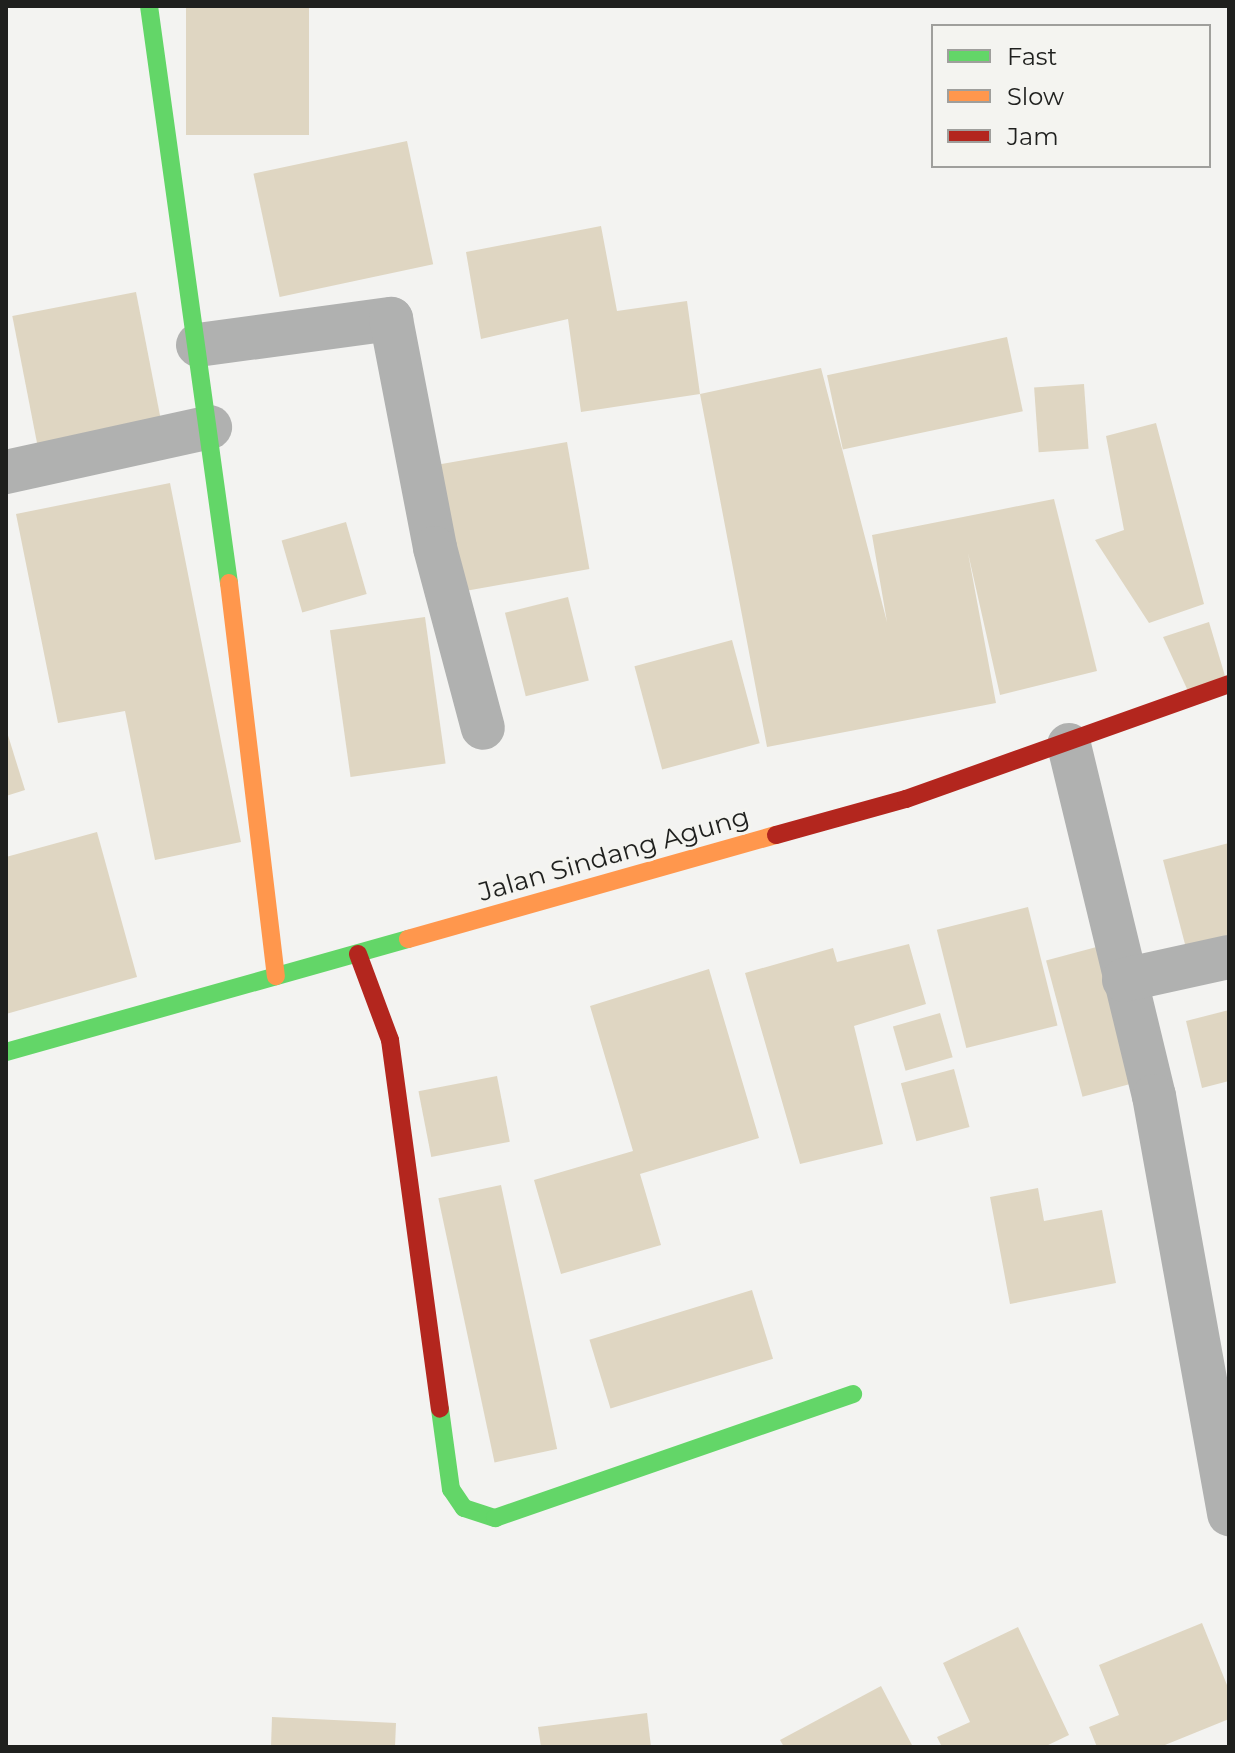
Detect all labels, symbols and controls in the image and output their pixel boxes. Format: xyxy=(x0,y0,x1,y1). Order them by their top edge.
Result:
legend xyxy=(931,24,1211,168)
text: Fast xyxy=(1007,42,1057,71)
text: Slow xyxy=(1007,82,1064,111)
text: Jam xyxy=(1007,122,1059,151)
street label: Jalan Sindang Agung xyxy=(475,801,753,909)

